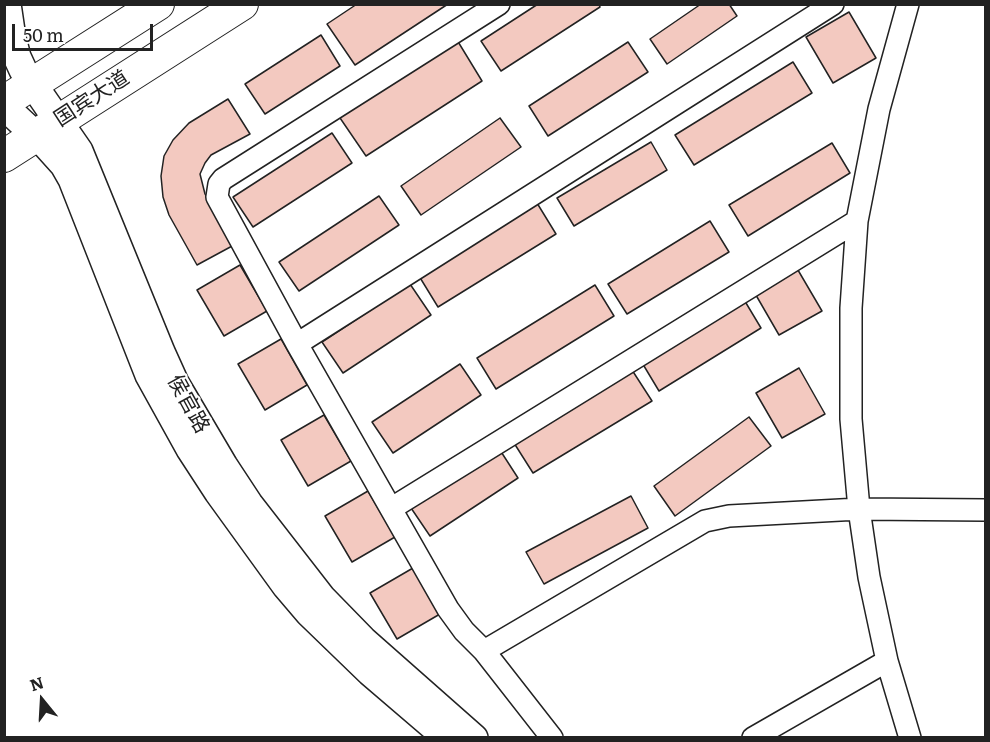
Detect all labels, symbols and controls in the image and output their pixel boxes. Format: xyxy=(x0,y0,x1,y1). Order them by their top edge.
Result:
scale bar xyxy=(15,12,156,50)
text: 50 m xyxy=(23,21,64,48)
street label: 国宾大道 xyxy=(50,66,134,132)
street label: 侯官路 xyxy=(162,370,214,438)
text: N xyxy=(26,669,47,696)
north arrow xyxy=(12,670,72,730)

